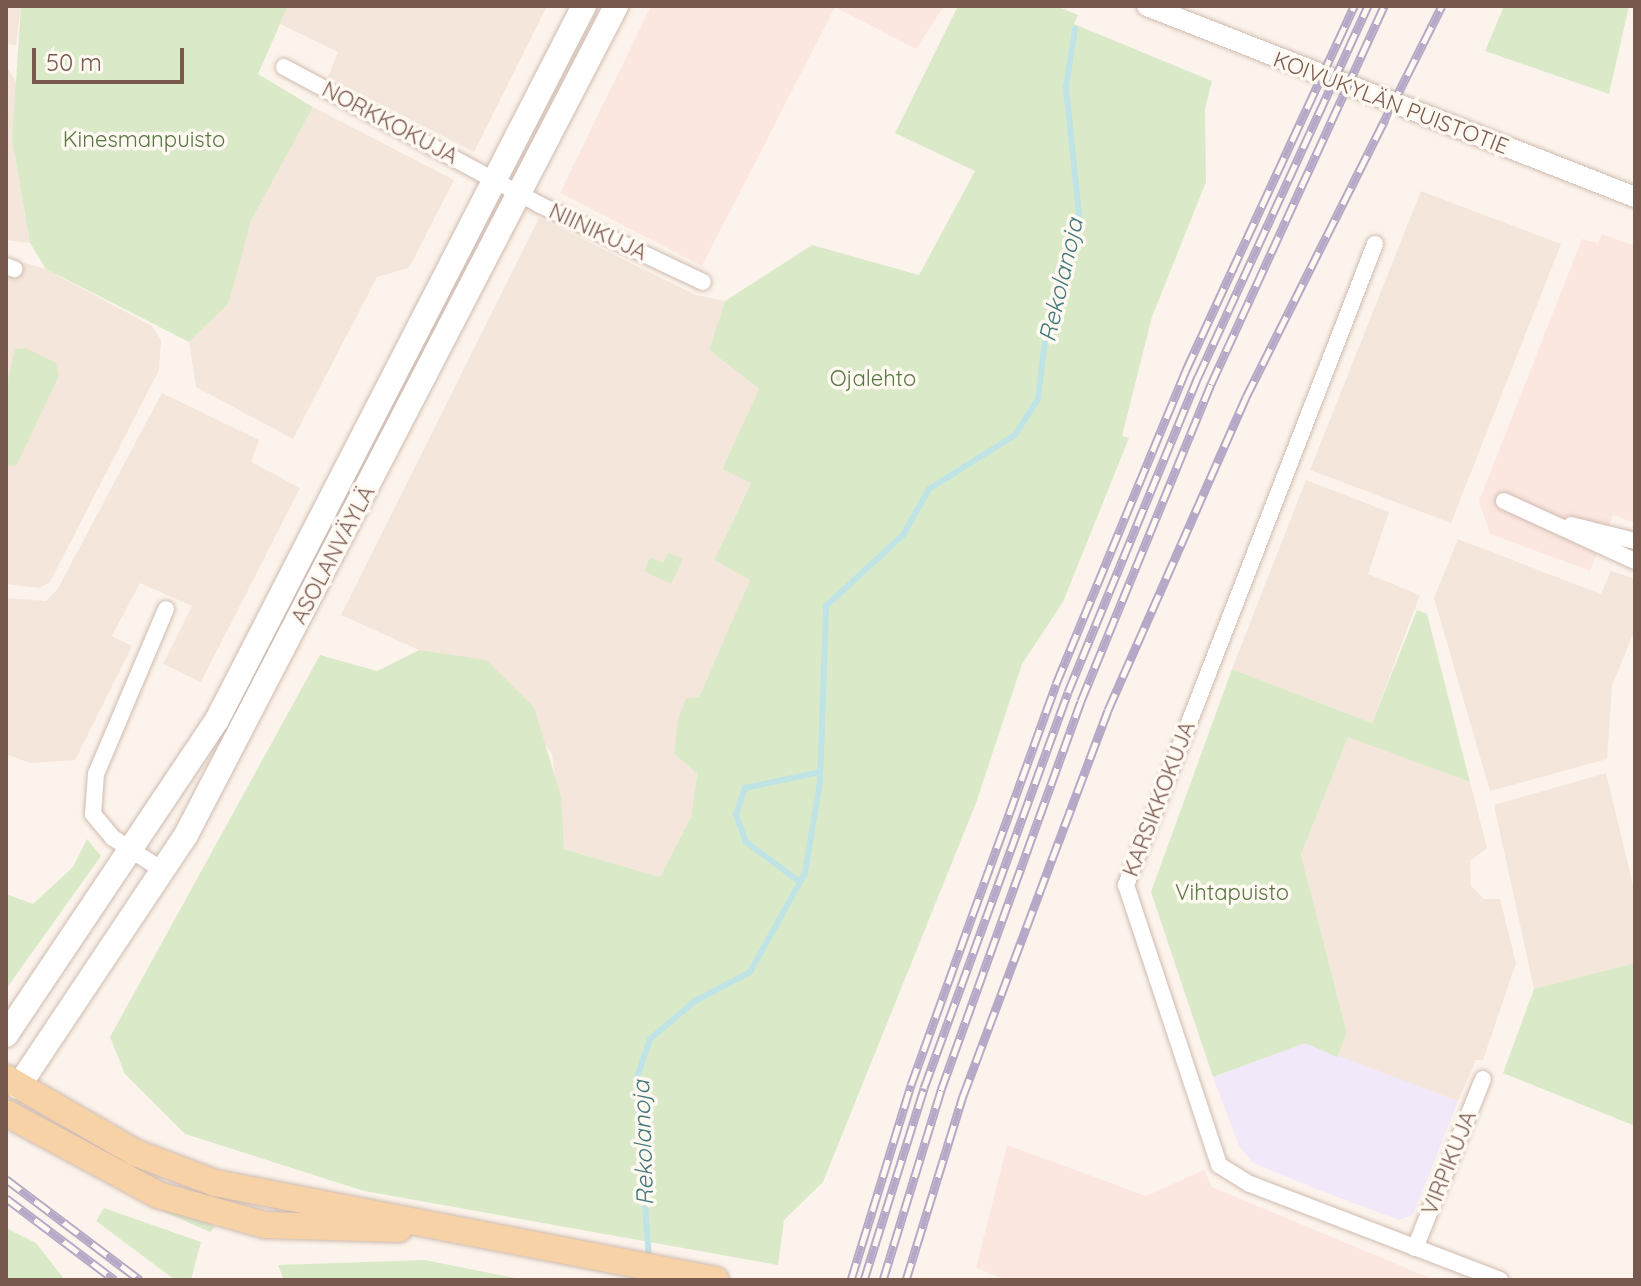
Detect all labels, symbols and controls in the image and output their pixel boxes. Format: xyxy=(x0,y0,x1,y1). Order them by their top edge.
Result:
scale bar xyxy=(36,32,188,82)
street label: KOIVUKYLÄN PUISTOTIE xyxy=(1270,46,1512,160)
text: 50 m xyxy=(46,47,102,77)
street label: NORKKOKUJA xyxy=(318,76,462,170)
park label: Kinesmanpuisto xyxy=(63,127,225,153)
street label: NIINIKUJA xyxy=(545,198,651,266)
water label: Rekolanoja xyxy=(1033,215,1089,345)
park label: Ojalehto xyxy=(830,366,916,392)
street label: ASOLANVÄYLÄ xyxy=(286,481,380,629)
street label: KARSIKKOKUJA xyxy=(1117,718,1201,880)
park label: Vihtapuisto xyxy=(1175,880,1289,906)
water label: Rekolanoja xyxy=(626,1080,660,1206)
street label: VIRPIKUJA xyxy=(1416,1107,1482,1219)

